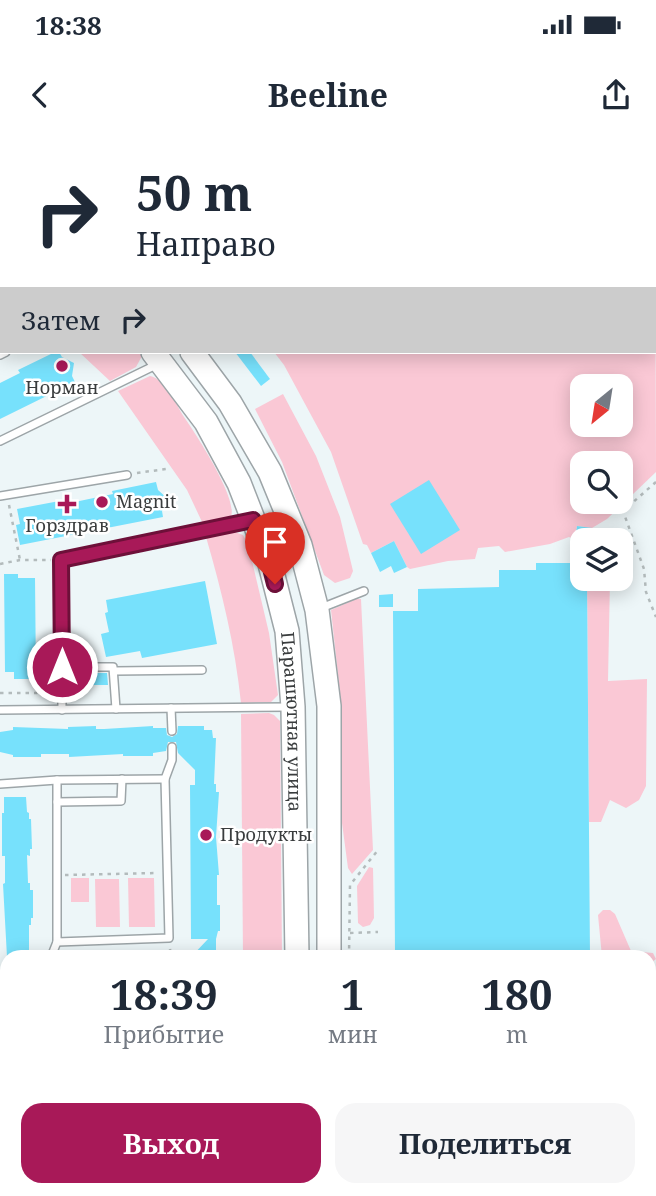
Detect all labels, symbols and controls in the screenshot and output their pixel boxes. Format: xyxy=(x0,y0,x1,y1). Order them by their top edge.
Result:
text: 18:38 xyxy=(35,7,102,43)
text: Beeline xyxy=(268,73,388,116)
icon: back xyxy=(21,76,59,114)
icon: share xyxy=(597,76,635,114)
text: 50 m xyxy=(136,159,252,225)
icon: right xyxy=(21,168,112,259)
text: Направо xyxy=(136,222,276,265)
icon: right xyxy=(114,301,152,339)
text: Затем xyxy=(21,302,100,338)
marker: Норман xyxy=(54,358,70,374)
north arrow xyxy=(570,374,634,438)
map controls xyxy=(570,374,633,591)
place label: Норман xyxy=(25,375,99,399)
button: search xyxy=(570,451,633,514)
place label: Magnit xyxy=(116,489,176,513)
marker: Magnit xyxy=(94,494,110,510)
marker: Горздрав xyxy=(59,496,75,512)
pin xyxy=(245,512,305,584)
place label: Горздрав xyxy=(25,513,109,537)
icon: arrive xyxy=(256,523,294,561)
button: layers xyxy=(570,528,633,591)
position arrow xyxy=(25,630,99,704)
street label: Парашютная улица xyxy=(276,631,308,812)
place label: Продукты xyxy=(220,822,313,846)
marker: Продукты xyxy=(198,827,214,843)
text: 18:39 xyxy=(110,965,218,1022)
text: 1 xyxy=(341,965,365,1022)
text: 180 xyxy=(481,965,552,1022)
text: Прибытие xyxy=(104,1018,224,1050)
text: мин xyxy=(328,1018,378,1050)
text: m xyxy=(506,1018,528,1050)
button: Выход xyxy=(21,1103,321,1183)
button: Поделиться xyxy=(335,1103,635,1183)

